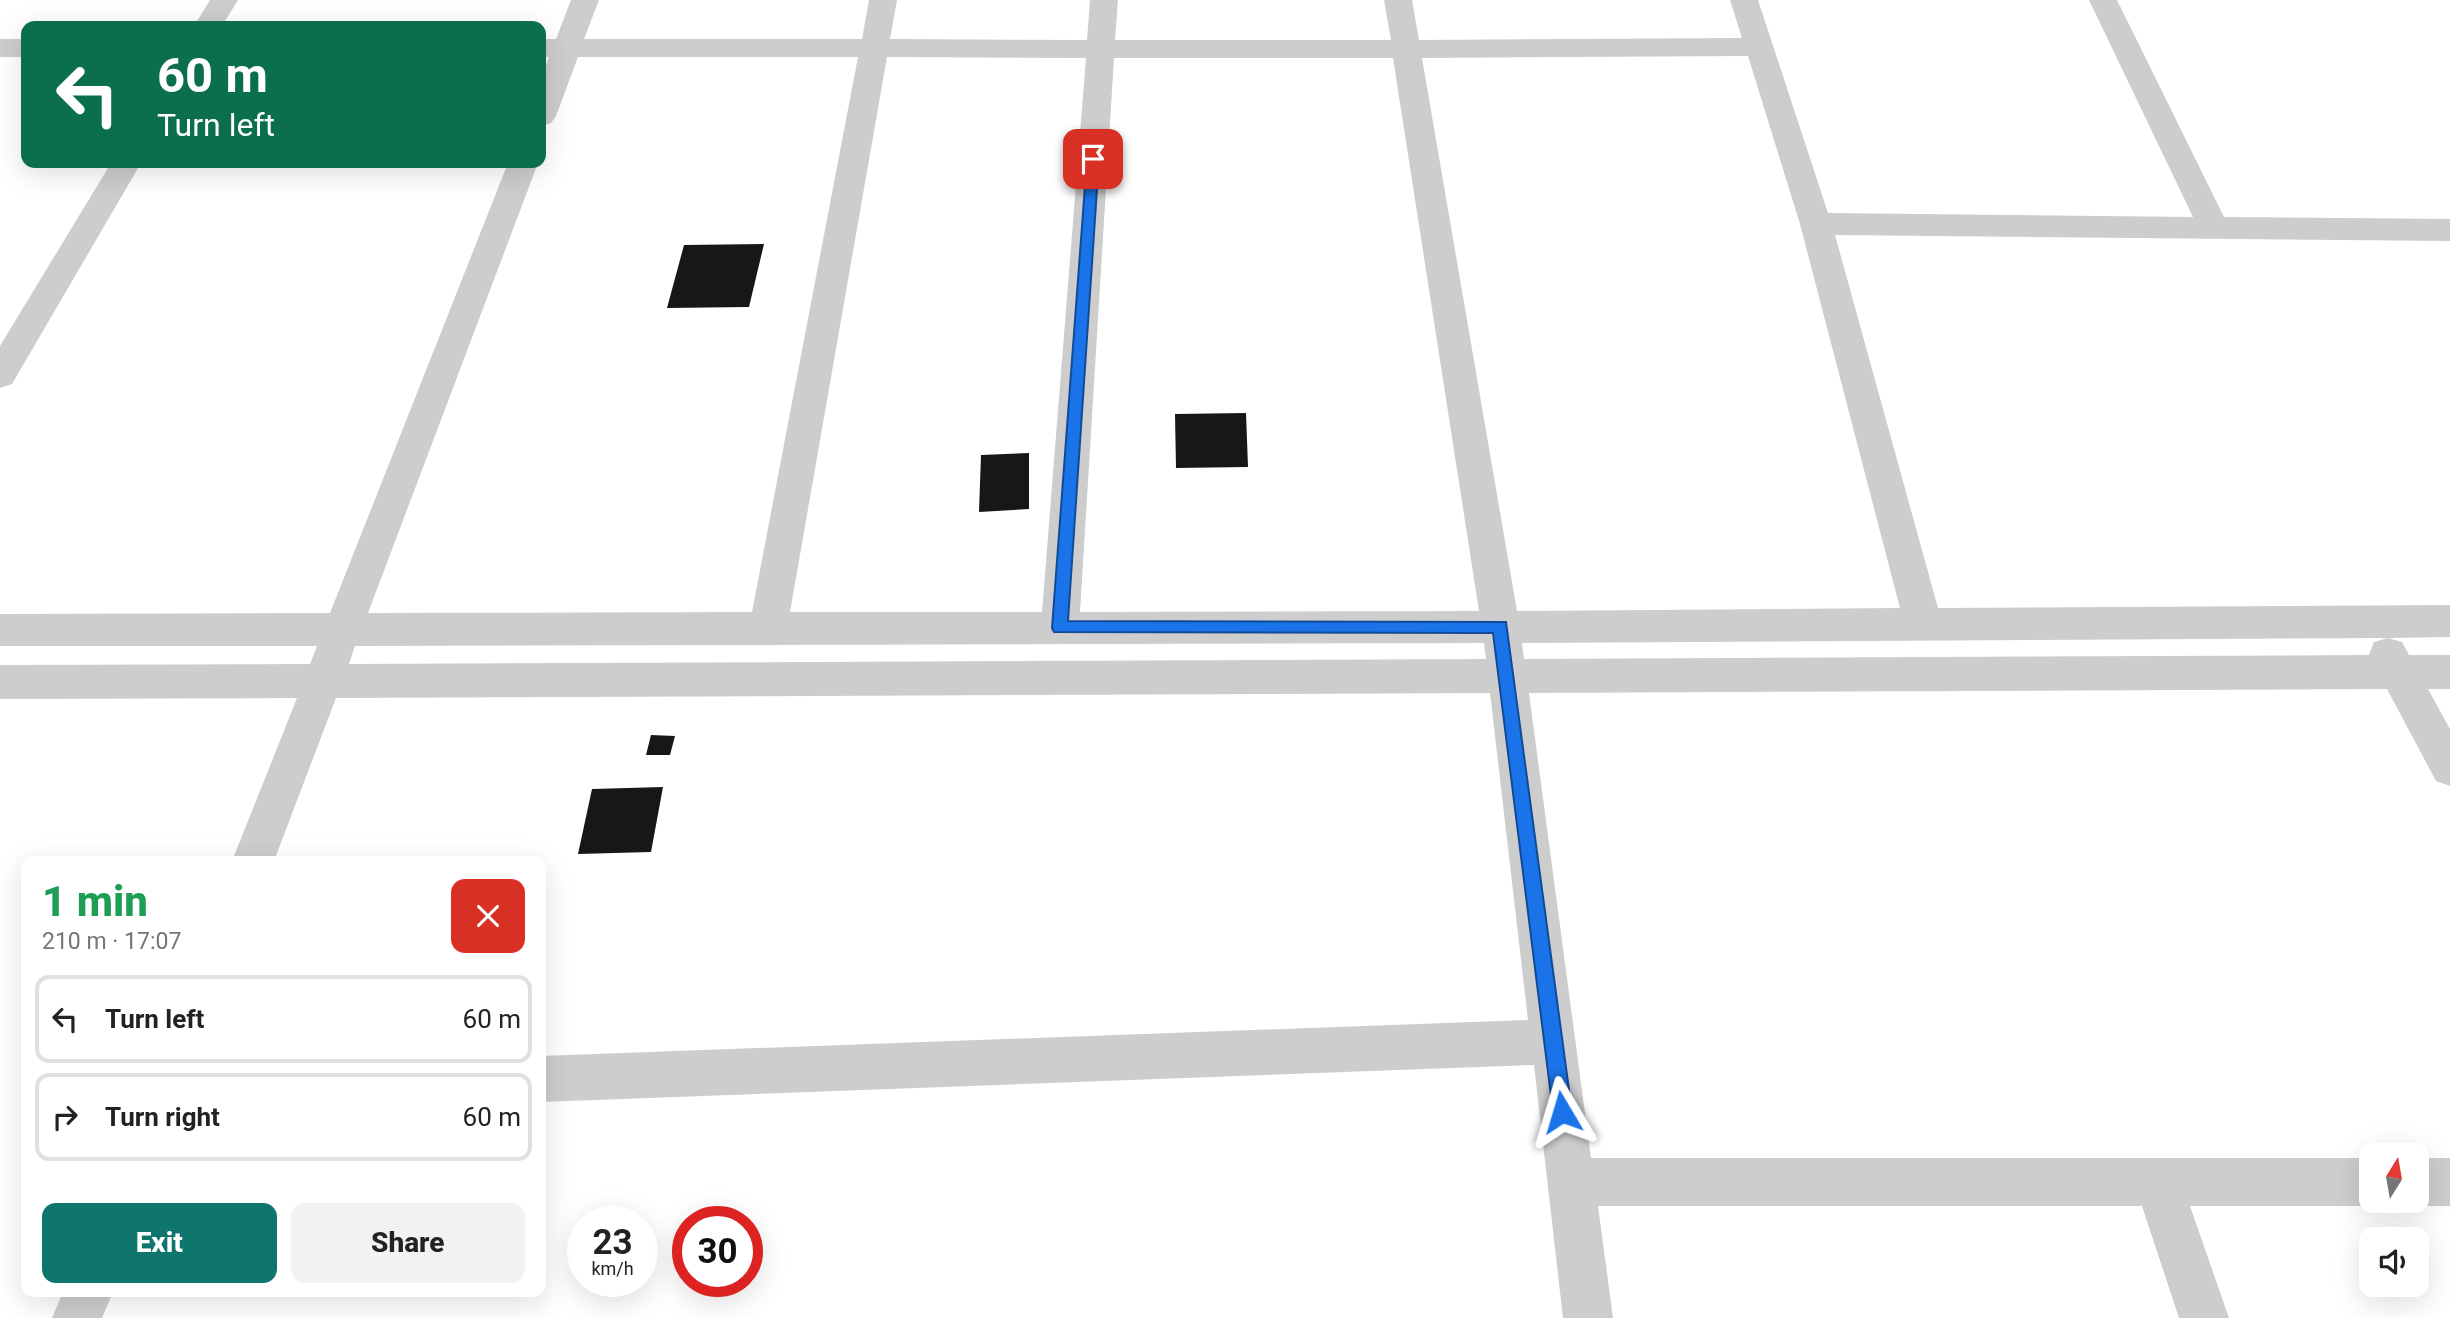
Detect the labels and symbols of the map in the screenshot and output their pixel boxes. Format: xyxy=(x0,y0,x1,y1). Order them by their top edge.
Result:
pin xyxy=(1063,129,1123,189)
position arrow xyxy=(1525,1075,1599,1149)
north arrow xyxy=(2359,1143,2429,1213)
speed limit sign: 30 xyxy=(672,1206,763,1297)

